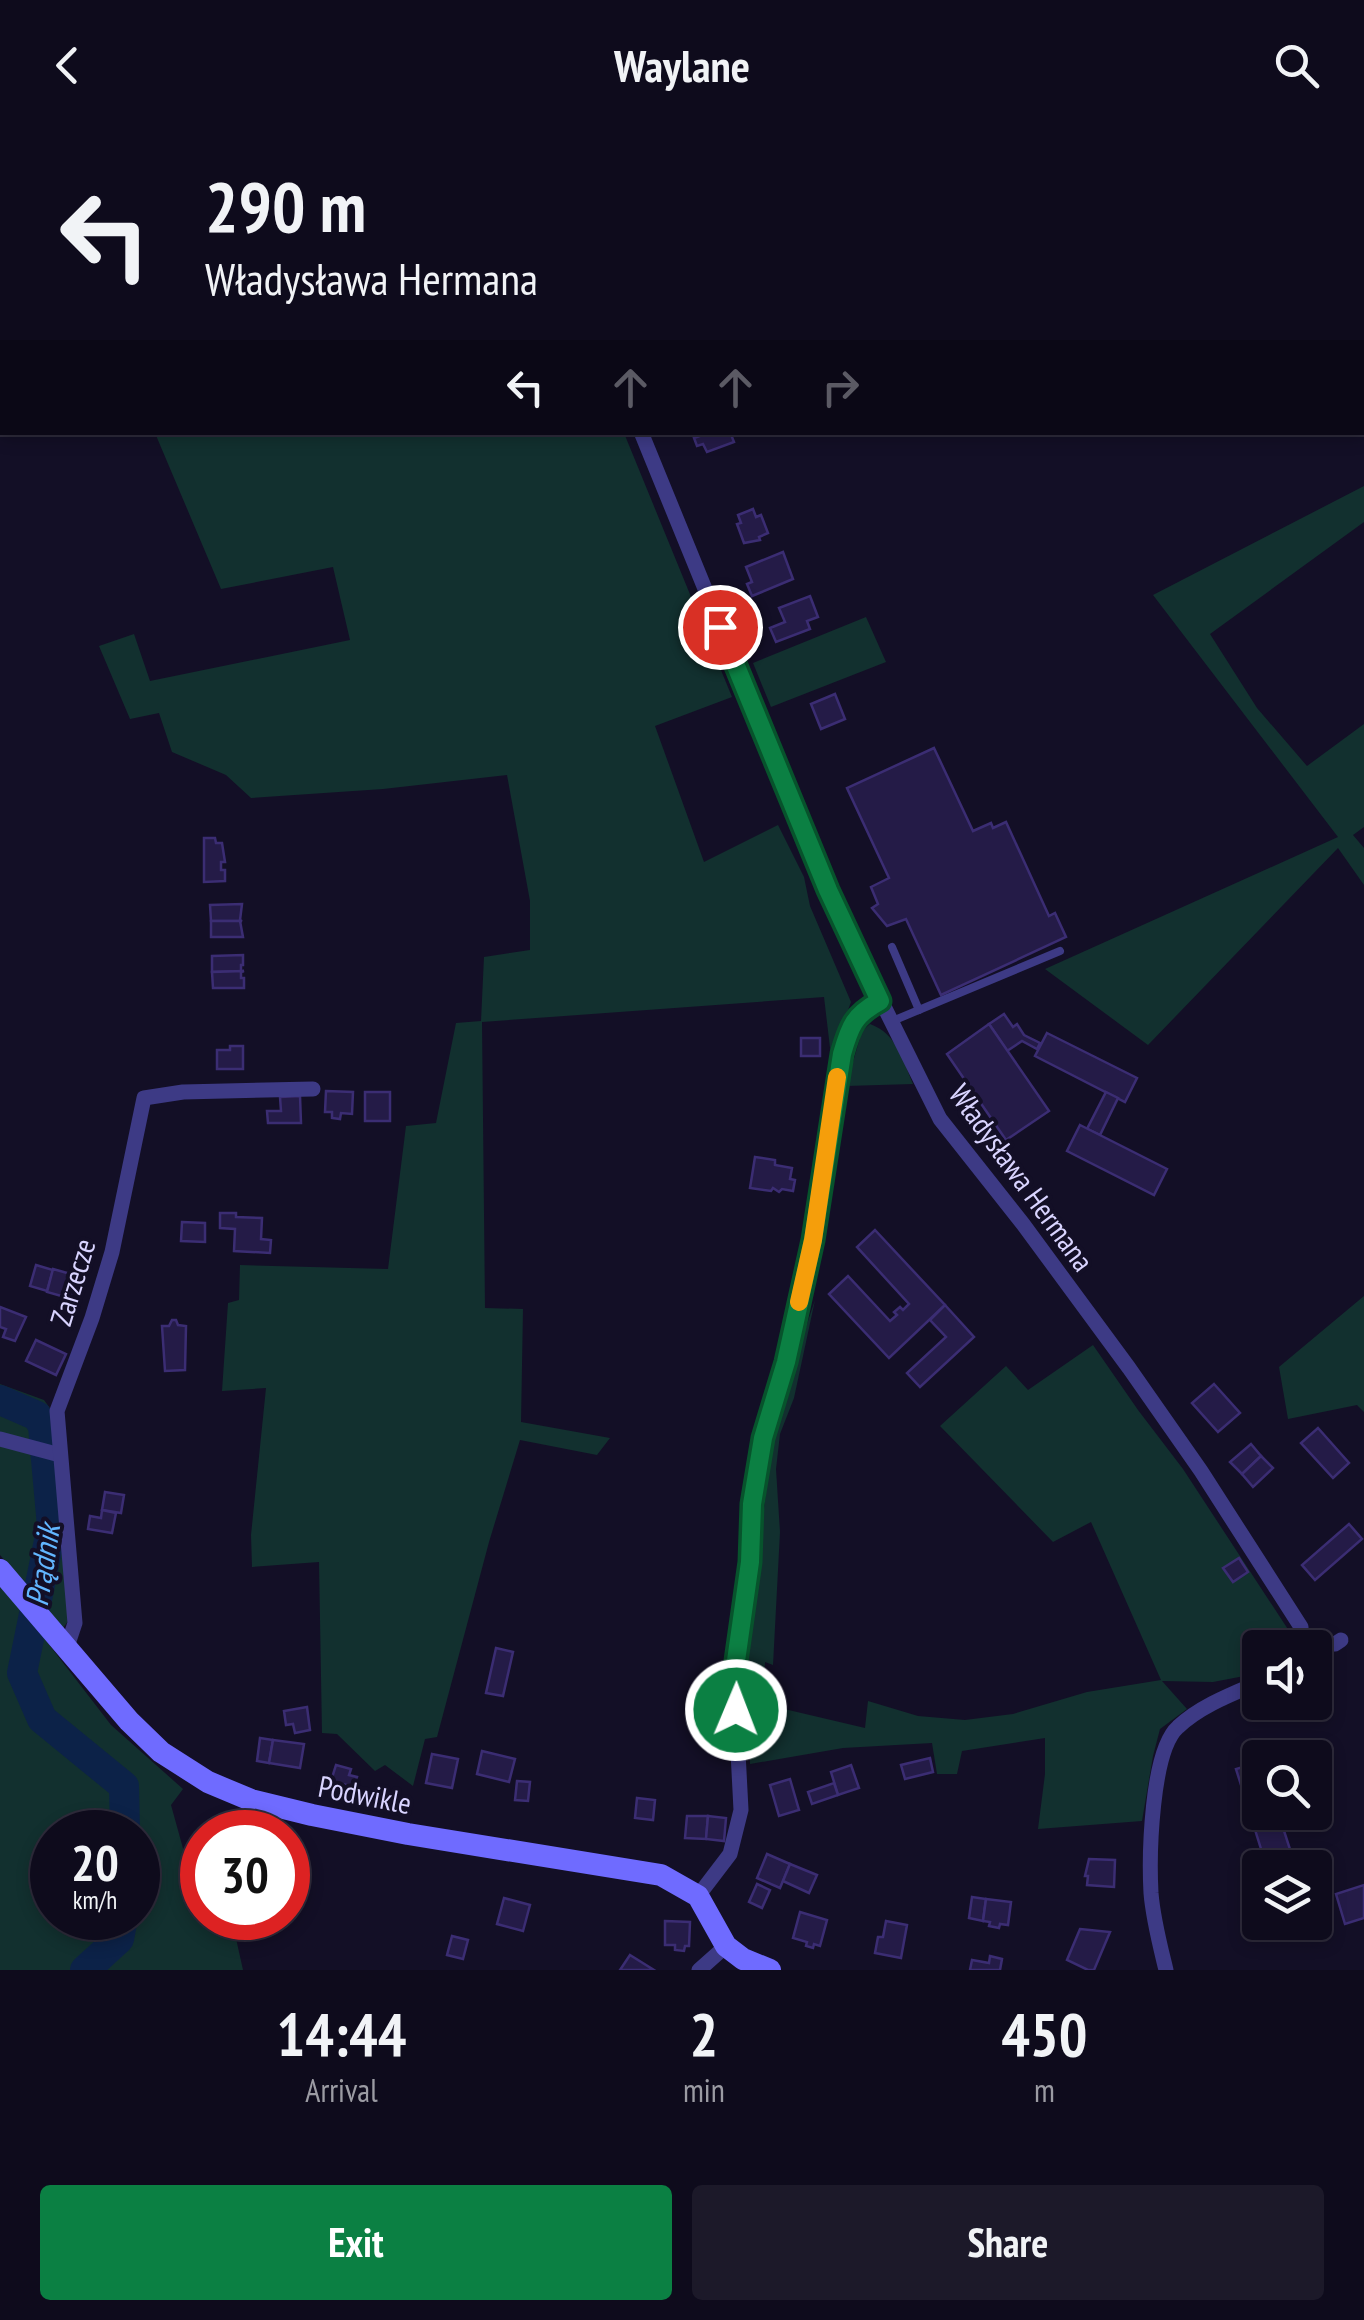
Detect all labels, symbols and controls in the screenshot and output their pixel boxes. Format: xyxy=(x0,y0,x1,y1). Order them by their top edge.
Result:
text: Waylane xyxy=(614,36,750,94)
icon: back xyxy=(40,38,95,93)
icon: search xyxy=(1269,38,1324,93)
text: 290 m xyxy=(205,161,366,251)
icon: left xyxy=(40,170,170,300)
text: Władysława Hermana xyxy=(205,249,538,307)
icon: left xyxy=(498,360,553,415)
icon: ahead xyxy=(603,360,658,415)
icon: ahead xyxy=(708,360,763,415)
icon: right xyxy=(813,360,868,415)
pin xyxy=(678,585,763,670)
icon: arrive xyxy=(693,600,748,655)
street label: Władysława Hermana xyxy=(941,1076,1103,1278)
street label: Zarzecze xyxy=(40,1234,104,1330)
water label: Prądnik xyxy=(15,1517,70,1609)
map controls xyxy=(1242,1630,1332,1940)
button: sound xyxy=(1242,1630,1332,1720)
position arrow xyxy=(684,1658,788,1762)
button: search xyxy=(1242,1740,1332,1830)
street label: Podwikle xyxy=(315,1766,415,1822)
speed limit sign: 30 xyxy=(180,1810,310,1940)
text: 20 xyxy=(71,1830,119,1895)
button: layers xyxy=(1242,1850,1332,1940)
text: km/h xyxy=(73,1884,117,1916)
text: 14:44 xyxy=(277,1995,406,2073)
text: 2 xyxy=(690,1995,718,2073)
text: 450 xyxy=(1001,1995,1087,2073)
text: Arrival xyxy=(305,2069,378,2111)
text: min xyxy=(683,2069,725,2111)
text: m xyxy=(1034,2069,1055,2111)
button: Exit xyxy=(40,2185,672,2300)
button: Share xyxy=(692,2185,1324,2300)

